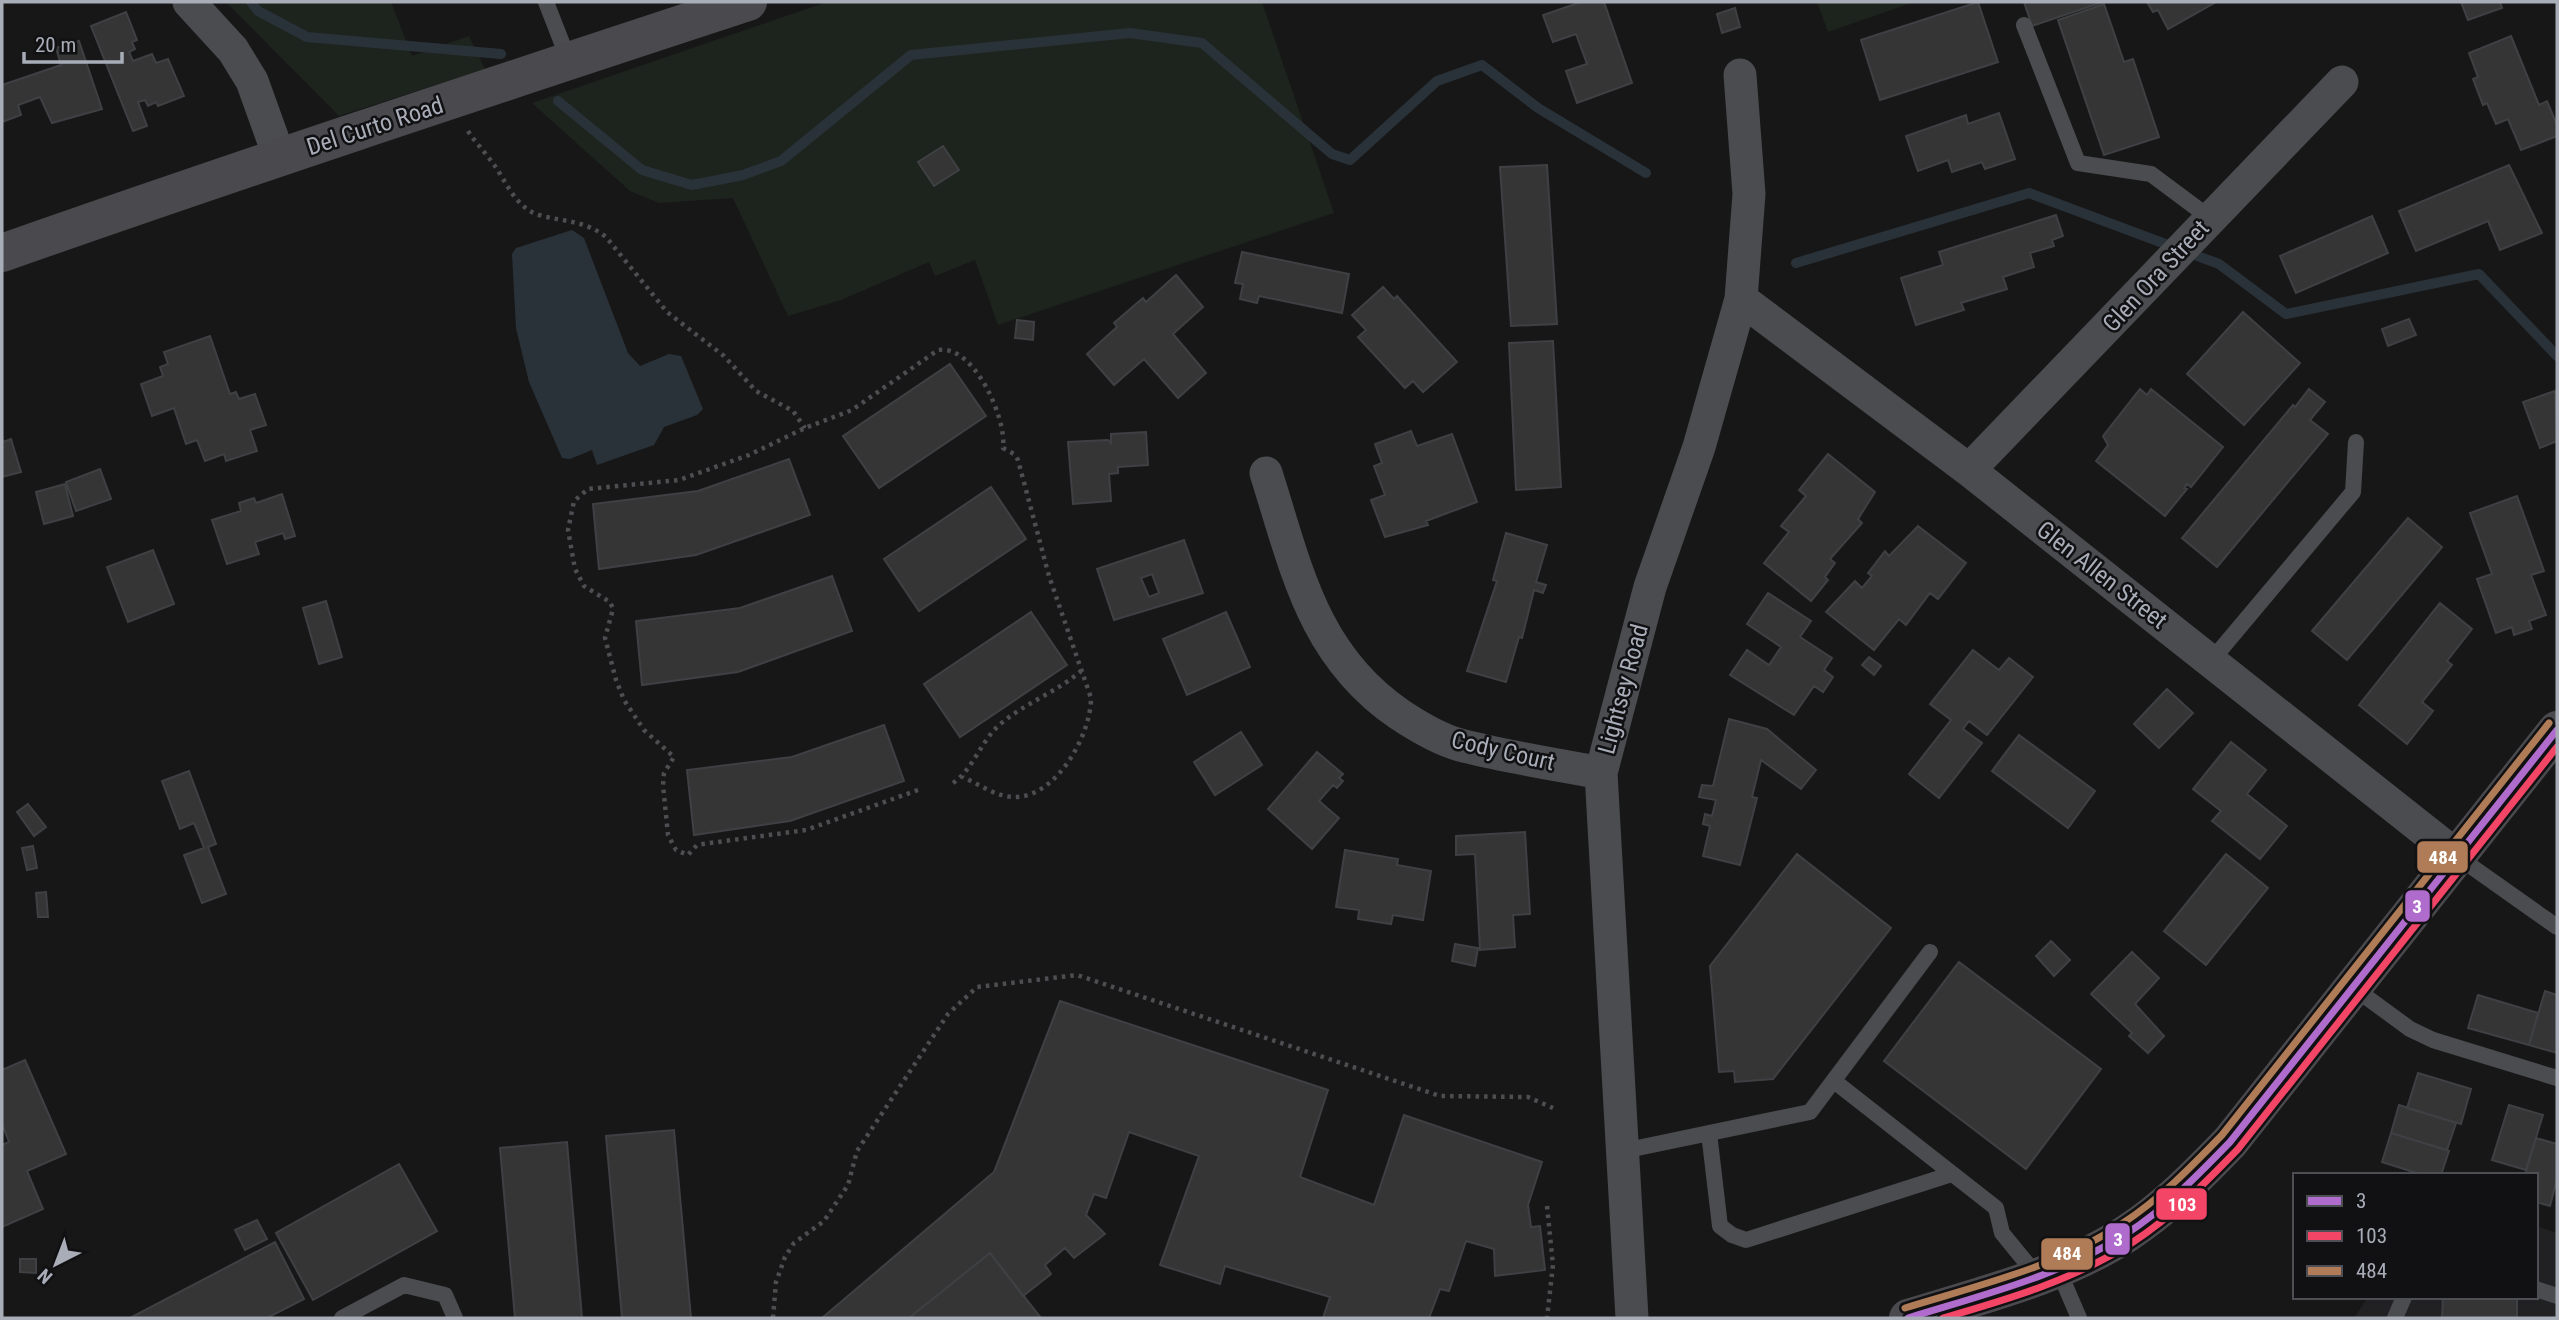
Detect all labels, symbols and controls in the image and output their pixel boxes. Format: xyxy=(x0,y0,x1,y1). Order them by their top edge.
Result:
scale bar xyxy=(24,21,122,65)
text: 20 m xyxy=(35,33,76,57)
street label: Del Curto Road xyxy=(303,91,447,161)
street label: Glen Ora Street xyxy=(2097,214,2215,338)
street label: Glen Allen Street xyxy=(2031,515,2173,635)
street label: Lightsey Road xyxy=(1592,621,1654,757)
street label: Cody Court xyxy=(1449,726,1557,776)
line badge: 484 xyxy=(2416,840,2469,874)
text: 484 xyxy=(2429,846,2457,869)
line badge: 3 xyxy=(2404,889,2431,923)
text: 3 xyxy=(2412,895,2422,918)
legend xyxy=(2293,1173,2538,1299)
line badge: 103 xyxy=(2155,1187,2208,1221)
text: 3 xyxy=(2356,1189,2366,1213)
text: 103 xyxy=(2168,1193,2196,1216)
line badge: 3 xyxy=(2104,1222,2131,1256)
text: 103 xyxy=(2356,1224,2387,1248)
text: 3 xyxy=(2113,1228,2123,1251)
north arrow xyxy=(21,1229,91,1299)
line badge: 484 xyxy=(2040,1237,2094,1271)
text: 484 xyxy=(2053,1242,2081,1265)
text: 484 xyxy=(2356,1259,2387,1283)
text: N xyxy=(33,1264,57,1289)

